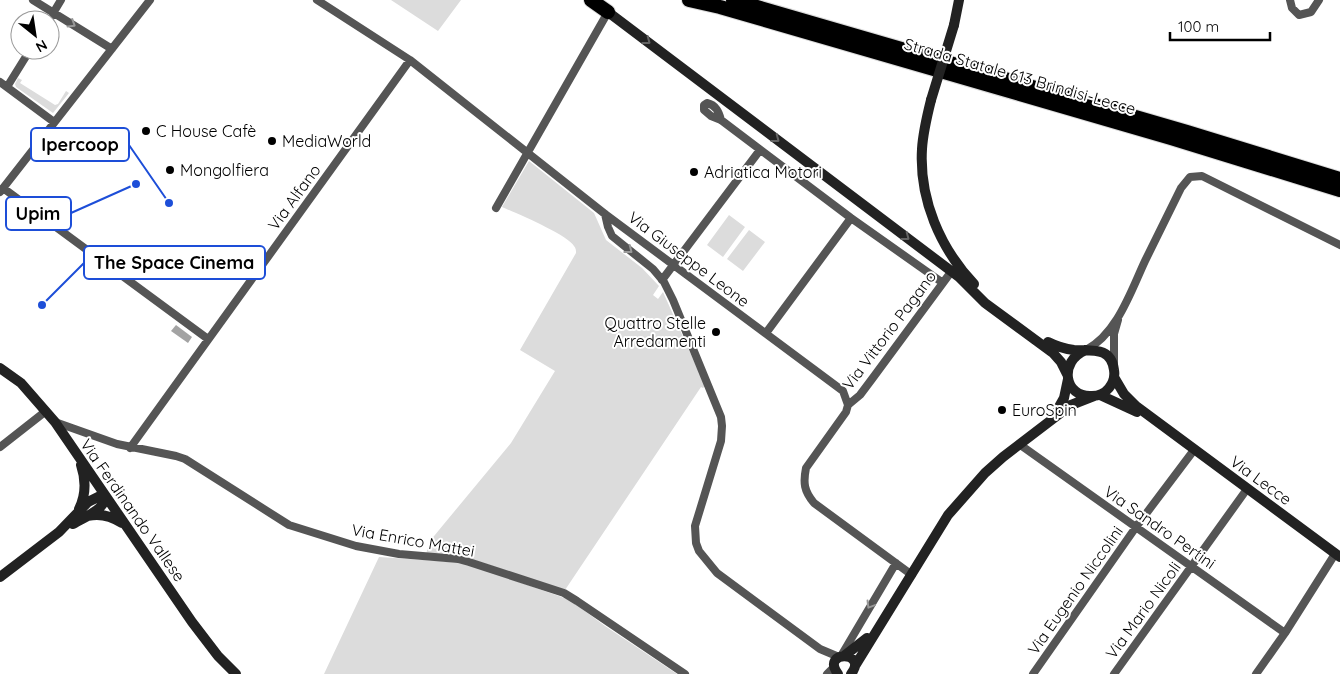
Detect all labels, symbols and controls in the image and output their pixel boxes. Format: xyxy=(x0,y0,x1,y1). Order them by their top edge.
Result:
north arrow xyxy=(10,10,60,60)
scale bar xyxy=(1170,10,1270,42)
text: 100 m xyxy=(1178,17,1219,36)
one-way arrow xyxy=(67,18,76,28)
street label: Strada Statale 613 Brindisi-Lecce xyxy=(902,33,1138,119)
one-way arrow xyxy=(641,35,651,44)
text: N xyxy=(33,36,50,57)
place label: C House Cafè xyxy=(156,121,256,141)
marker: C House Cafè xyxy=(140,125,152,137)
callout: Ipercoop xyxy=(31,128,129,161)
place label: MediaWorld xyxy=(282,131,371,151)
text: Ipercoop xyxy=(41,133,119,156)
one-way arrow xyxy=(770,133,780,142)
marker: MediaWorld xyxy=(266,135,278,147)
place label: Mongolfiera xyxy=(180,160,269,180)
street label: Via Alfano xyxy=(263,160,325,234)
place label: Adriatica Motori xyxy=(704,162,822,182)
marker: Mongolfiera xyxy=(164,164,176,176)
marker: Adriatica Motori xyxy=(688,166,700,178)
callout: Upim xyxy=(6,197,71,230)
text: Upim xyxy=(16,202,60,225)
street label: Via Giuseppe Leone xyxy=(624,207,754,311)
one-way arrow xyxy=(900,231,910,240)
one-way arrow xyxy=(623,244,632,253)
callout: The Space Cinema xyxy=(84,246,265,279)
text: The Space Cinema xyxy=(94,251,254,274)
street label: Via Vittorio Pagano xyxy=(838,267,940,393)
place label: Quattro Stelle Arredamenti xyxy=(604,313,706,351)
marker: Quattro Stelle Arredamenti xyxy=(710,326,722,338)
place label: EuroSpin xyxy=(1012,400,1077,420)
marker: EuroSpin xyxy=(996,404,1008,416)
street label: Via Ferdinando Vallese xyxy=(76,435,190,585)
street label: Via Lecce xyxy=(1226,451,1296,509)
street label: Via Sandro Pertini xyxy=(1100,481,1220,573)
street label: Via Enrico Mattei xyxy=(350,519,476,561)
street label: Via Eugenio Niccolini xyxy=(1023,522,1127,658)
street label: Via Mario Nicoli xyxy=(1101,558,1185,662)
one-way arrow xyxy=(867,599,877,608)

